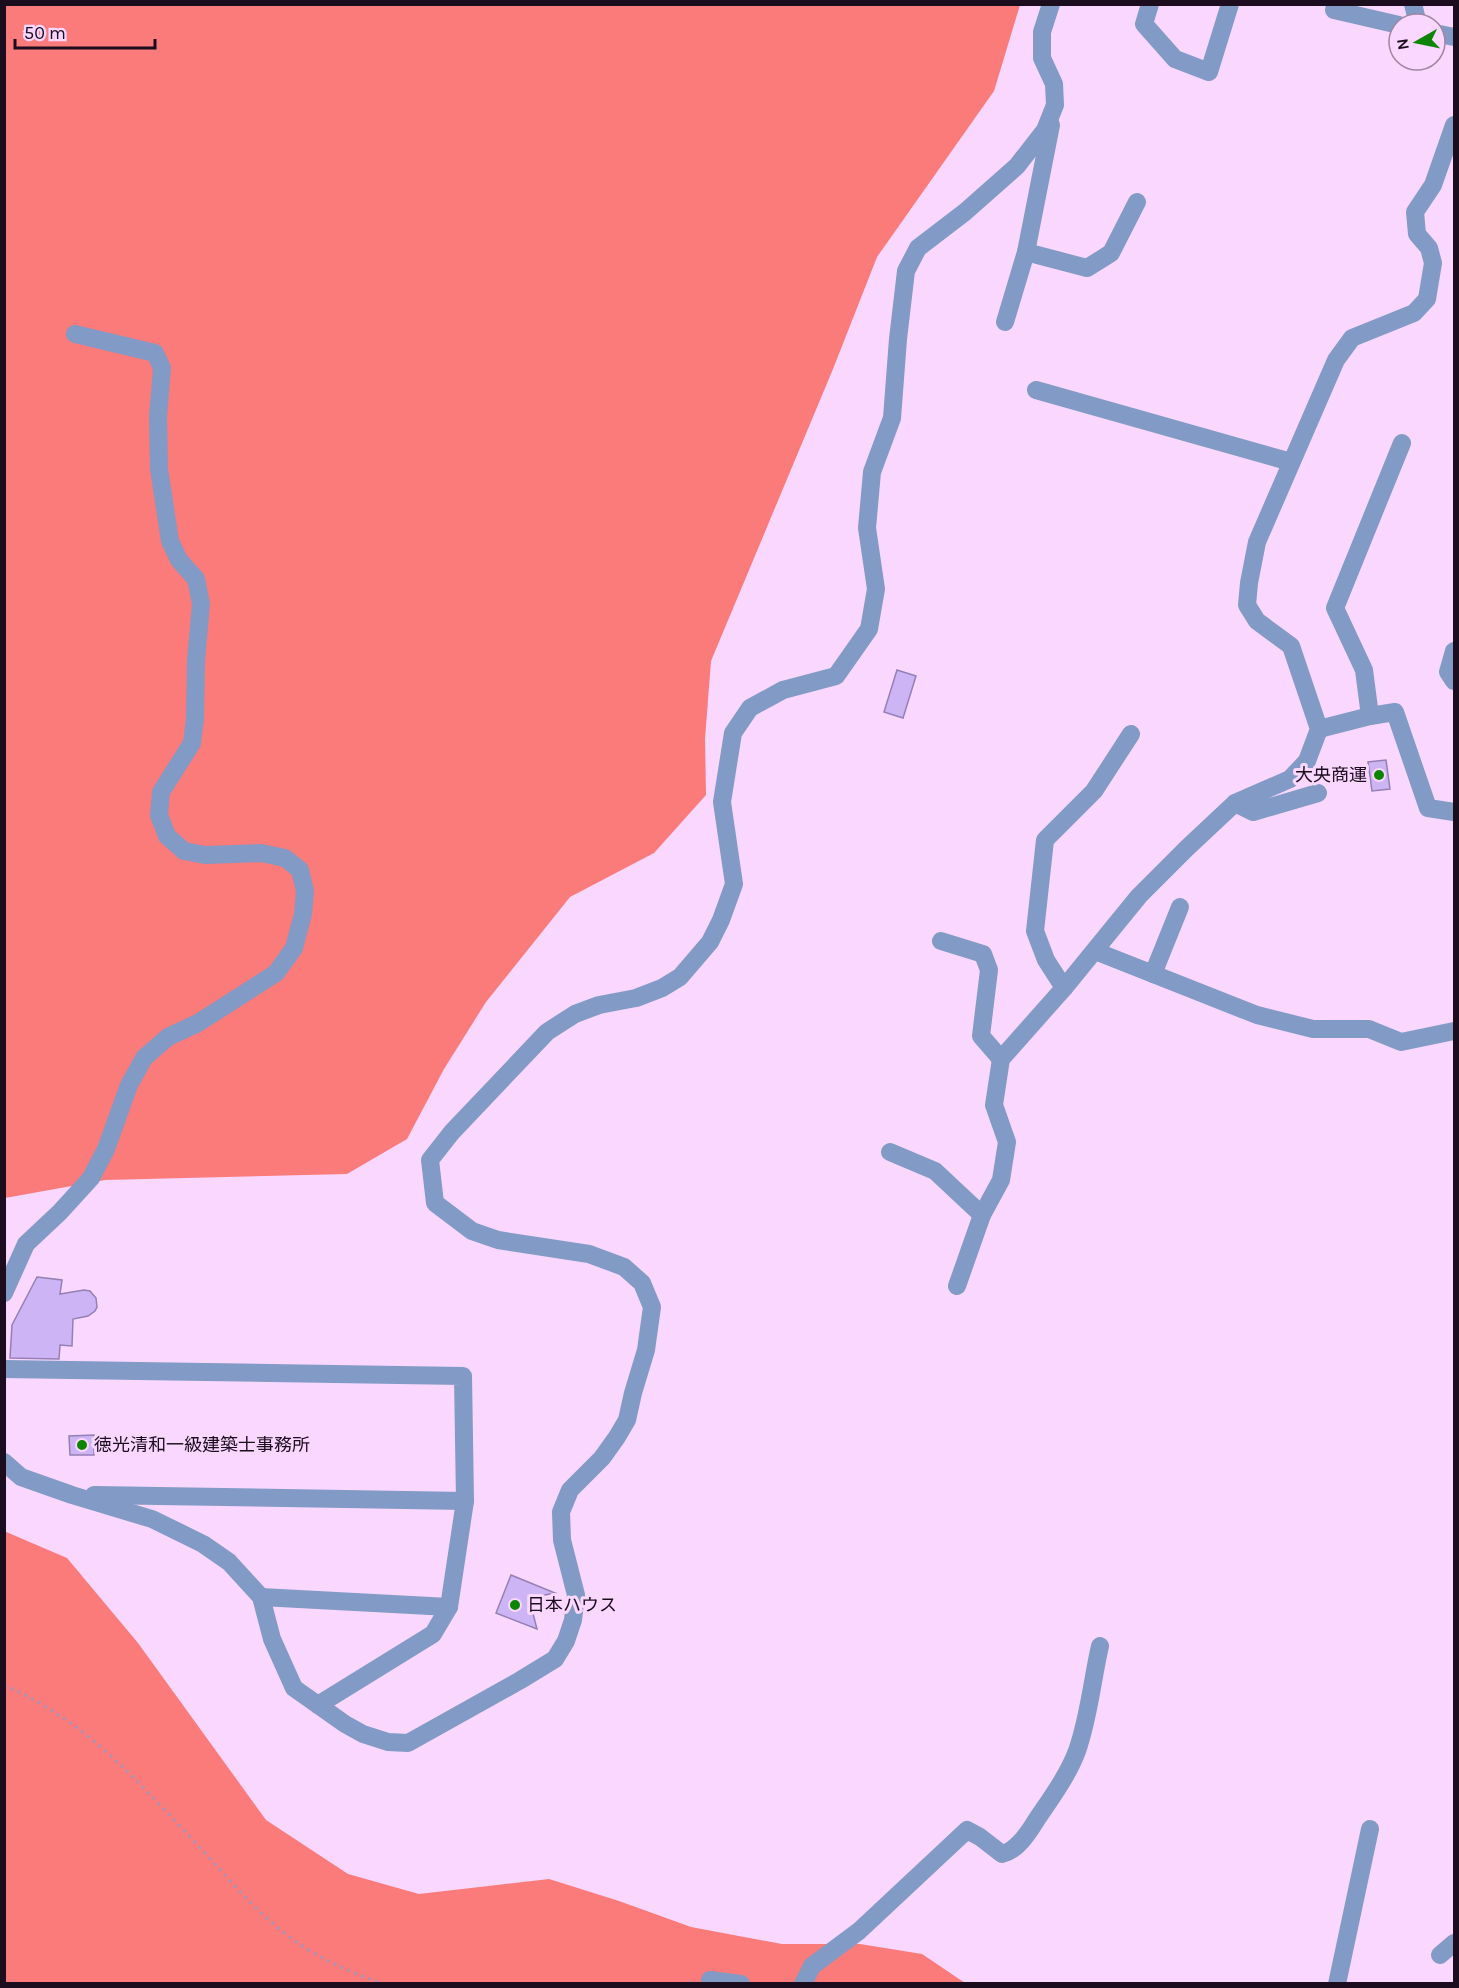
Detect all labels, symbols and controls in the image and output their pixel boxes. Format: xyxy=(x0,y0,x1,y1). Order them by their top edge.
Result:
scale bar xyxy=(15,12,154,50)
north arrow xyxy=(1387,12,1447,72)
text: 50 m xyxy=(24,22,66,44)
text: N xyxy=(1392,37,1413,51)
place label: 大央商運 xyxy=(1295,764,1367,786)
marker: 大央商運 xyxy=(1372,768,1386,782)
place label: 徳光清和一級建築士事務所 xyxy=(94,1434,310,1456)
marker: 徳光清和一級建築士事務所 xyxy=(75,1438,89,1452)
place label: 日本ハウス xyxy=(527,1594,617,1616)
marker: 日本ハウス xyxy=(508,1598,522,1612)

